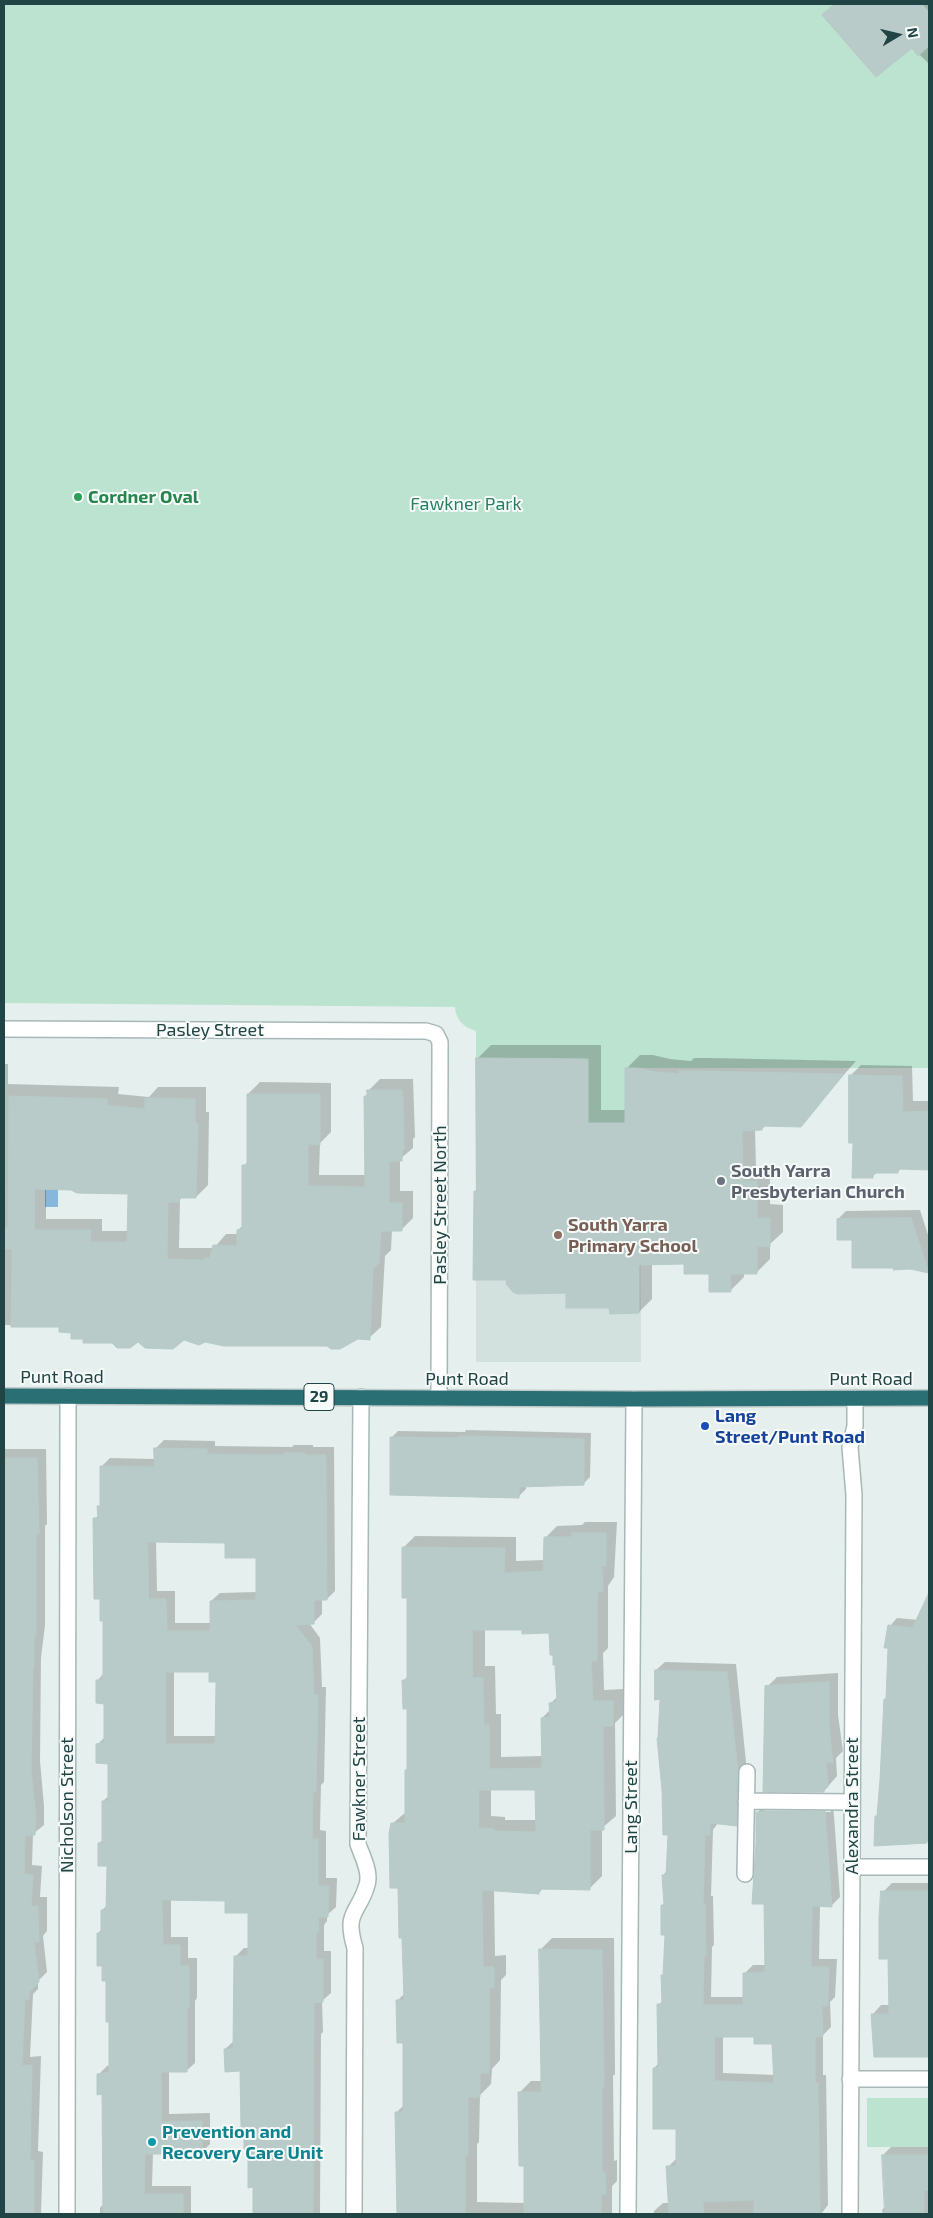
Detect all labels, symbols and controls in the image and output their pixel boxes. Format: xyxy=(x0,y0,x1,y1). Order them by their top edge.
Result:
north arrow xyxy=(873,10,923,60)
text: N xyxy=(904,26,922,39)
place label: Cordner Oval xyxy=(88,486,199,508)
marker: Cordner Oval xyxy=(72,491,84,503)
park label: Fawkner Park xyxy=(410,493,522,515)
street label: Pasley Street xyxy=(156,1019,264,1041)
street label: Pasley Street North xyxy=(429,1125,451,1285)
place label: South Yarra Presbyterian Church xyxy=(731,1160,905,1202)
marker: South Yarra Presbyterian Church xyxy=(715,1175,727,1187)
place label: South Yarra Primary School xyxy=(568,1214,697,1256)
marker: South Yarra Primary School xyxy=(552,1229,564,1241)
street label: Punt Road xyxy=(20,1366,104,1388)
street label: Punt Road xyxy=(425,1368,509,1390)
street label: Punt Road xyxy=(829,1368,913,1390)
road number: 29 xyxy=(304,1384,334,1410)
place label: Lang Street/Punt Road xyxy=(715,1405,865,1448)
marker: Lang Street/Punt Road xyxy=(699,1420,711,1432)
street label: Fawkner Street xyxy=(348,1717,370,1841)
street label: Nicholson Street xyxy=(56,1737,78,1873)
street label: Alexandra Street xyxy=(841,1737,863,1875)
street label: Lang Street xyxy=(620,1760,642,1854)
place label: Prevention and Recovery Care Unit xyxy=(162,2121,323,2164)
marker: Prevention and Recovery Care Unit xyxy=(146,2136,158,2148)

